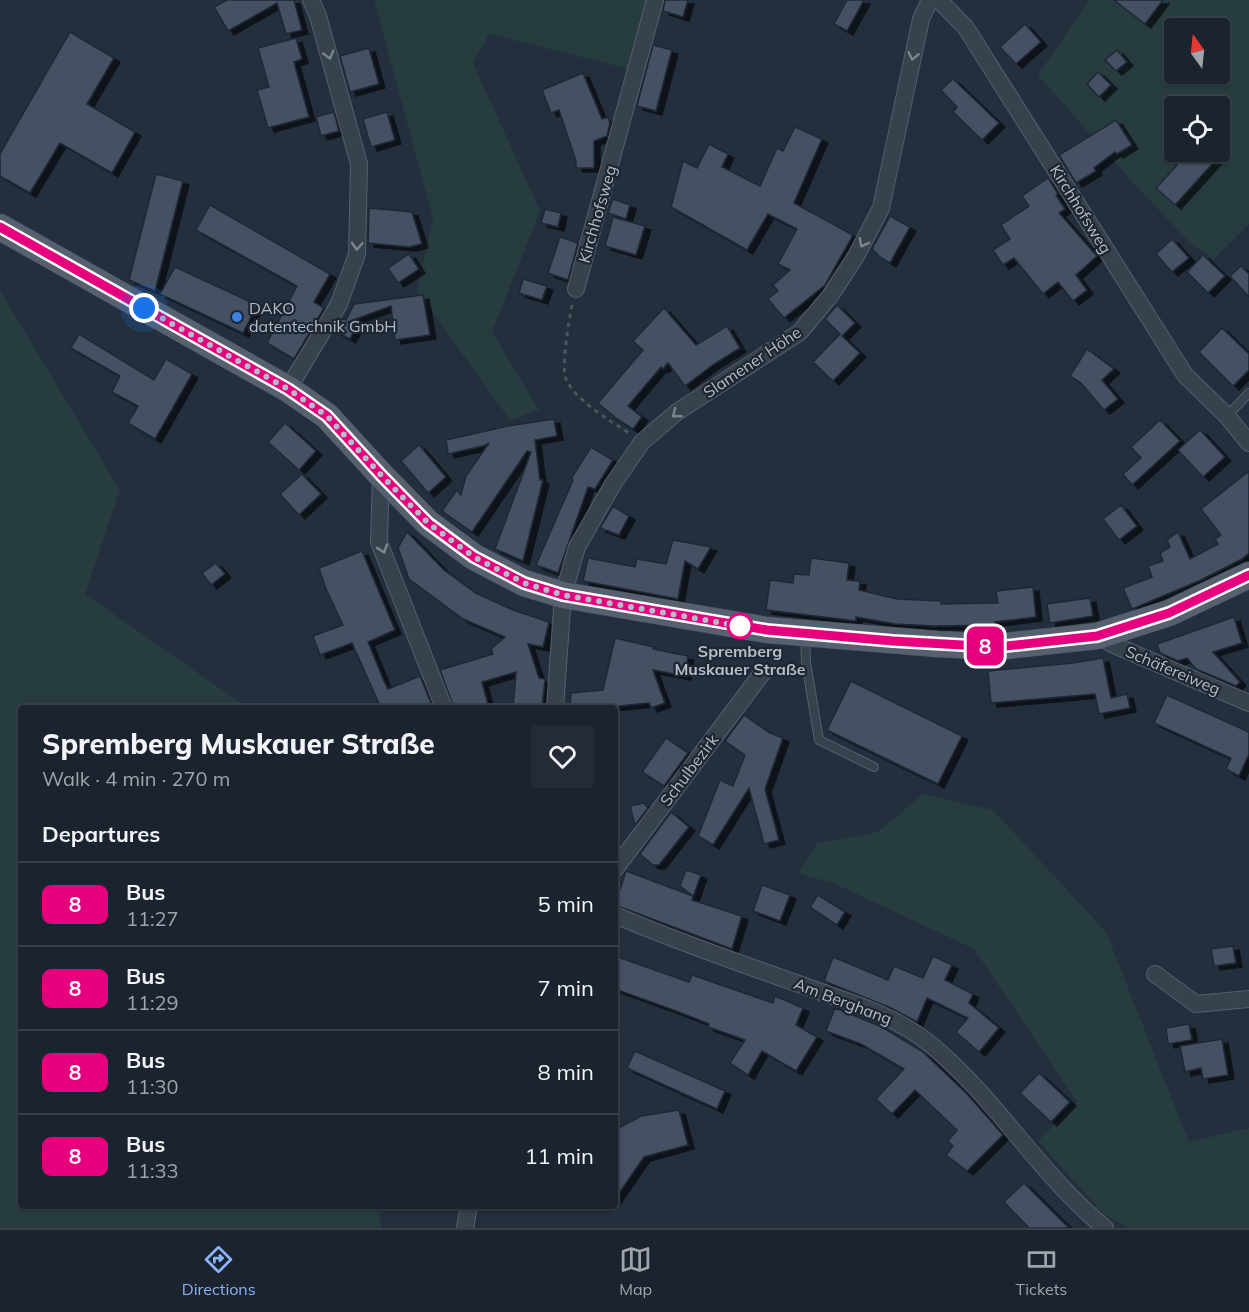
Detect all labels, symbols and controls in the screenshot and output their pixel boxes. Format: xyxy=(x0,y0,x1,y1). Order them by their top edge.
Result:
north arrow xyxy=(1164,18,1230,84)
map controls xyxy=(1164,18,1230,162)
one-way arrow xyxy=(322,50,334,60)
one-way arrow xyxy=(907,50,920,60)
button: locate xyxy=(1164,96,1230,162)
street label: Kirchhofsweg xyxy=(1046,161,1116,257)
street label: Kirchhofsweg xyxy=(574,163,620,265)
one-way arrow xyxy=(859,237,870,247)
one-way arrow xyxy=(350,242,363,251)
your location xyxy=(129,293,159,323)
place label: DAKO datentechnik GmbH xyxy=(249,298,397,336)
marker: DAKO datentechnik GmbH xyxy=(230,310,244,324)
street label: Slamener Höhe xyxy=(699,322,805,402)
one-way arrow xyxy=(672,406,683,417)
one-way arrow xyxy=(375,543,388,554)
marker: Spremberg Muskauer Straße xyxy=(727,613,753,639)
line badge: 8 xyxy=(966,626,1004,666)
text: 8 xyxy=(979,633,991,659)
place label: Spremberg Muskauer Straße xyxy=(674,641,806,679)
street label: Schäfereiweg xyxy=(1123,641,1223,699)
button: heart xyxy=(531,725,594,788)
text: Spremberg Muskauer Straße xyxy=(42,726,435,761)
street label: Schulbezirk xyxy=(656,730,723,810)
text: Walk · 4 min · 270 m xyxy=(42,766,230,791)
text: Departures xyxy=(42,820,160,848)
text: Bus xyxy=(126,878,165,906)
text: 5 min xyxy=(538,890,594,918)
text: 8 xyxy=(69,891,81,917)
text: 11:27 xyxy=(126,906,179,931)
text: Bus xyxy=(126,962,165,990)
street label: Am Berghang xyxy=(791,973,895,1029)
text: 7 min xyxy=(538,974,594,1002)
text: 8 xyxy=(69,975,81,1001)
text: 11:29 xyxy=(126,990,179,1015)
text: Bus xyxy=(126,1046,165,1074)
text: 8 min xyxy=(538,1058,594,1086)
text: 8 xyxy=(69,1059,81,1085)
text: 11:30 xyxy=(126,1074,179,1099)
text: Bus xyxy=(126,1130,165,1158)
text: 11 min xyxy=(524,1142,594,1170)
text: 8 xyxy=(69,1143,81,1169)
text: 11:33 xyxy=(126,1158,179,1183)
tab: Directions xyxy=(182,1243,256,1299)
tab: Map xyxy=(619,1243,652,1299)
tab: Tickets xyxy=(1016,1243,1067,1299)

